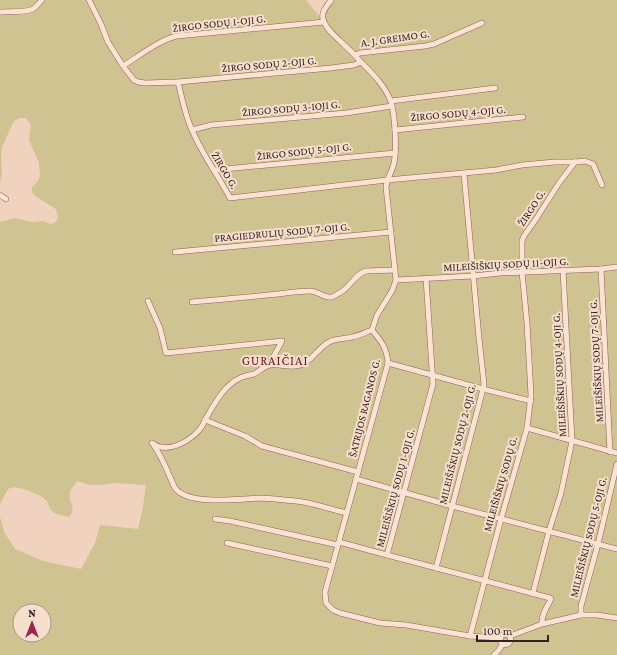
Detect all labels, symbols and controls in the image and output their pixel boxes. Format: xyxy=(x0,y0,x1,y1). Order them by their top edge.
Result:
street label: ŽIRGO SODŲ 1-OJI G. xyxy=(172,12,266,35)
street label: A. J. GREIMO G. xyxy=(360,27,430,50)
street label: ŽIRGO SODŲ 2-OJI G. xyxy=(221,54,317,75)
street label: ŽIRGO SODŲ 3-IOJI G. xyxy=(241,98,341,119)
street label: ŽIRGO SODŲ 4-OJI G. xyxy=(410,103,506,124)
street label: ŽIRGO SODŲ 5-OJI G. xyxy=(256,140,352,163)
street label: ŽIRGO G. xyxy=(209,149,241,191)
street label: ŽIRGO G. xyxy=(515,188,547,228)
street label: PRAGIEDRULIŲ SODŲ 7-OJI G. xyxy=(214,220,350,245)
street label: MILEIŠIŠKIŲ SODŲ 11-OJI G. xyxy=(443,255,569,274)
street label: MILEIŠIŠKIŲ SODŲ 7-OJI G. xyxy=(587,299,606,423)
street label: MILEIŠIŠKIŲ SODŲ 4-OJI G. xyxy=(550,313,569,437)
district label: GURAIČIAI xyxy=(242,353,308,368)
street label: ŠATRIJOS RAGANOS G. xyxy=(346,358,383,459)
street label: MILEIŠIŠKIŲ SODŲ 2-OJI G. xyxy=(436,383,479,506)
street label: MILEIŠIŠKIŲ SODŲ 1-OJI G. xyxy=(373,428,418,549)
street label: MILEIŠIŠKIŲ SODŲ G. xyxy=(481,435,520,533)
street label: MILEIŠIŠKIŲ SODŲ 5-OJI G. xyxy=(567,476,610,599)
north arrow xyxy=(12,603,52,643)
text: N xyxy=(28,607,36,619)
scale bar xyxy=(477,617,548,643)
text: 100 m xyxy=(483,624,513,638)

